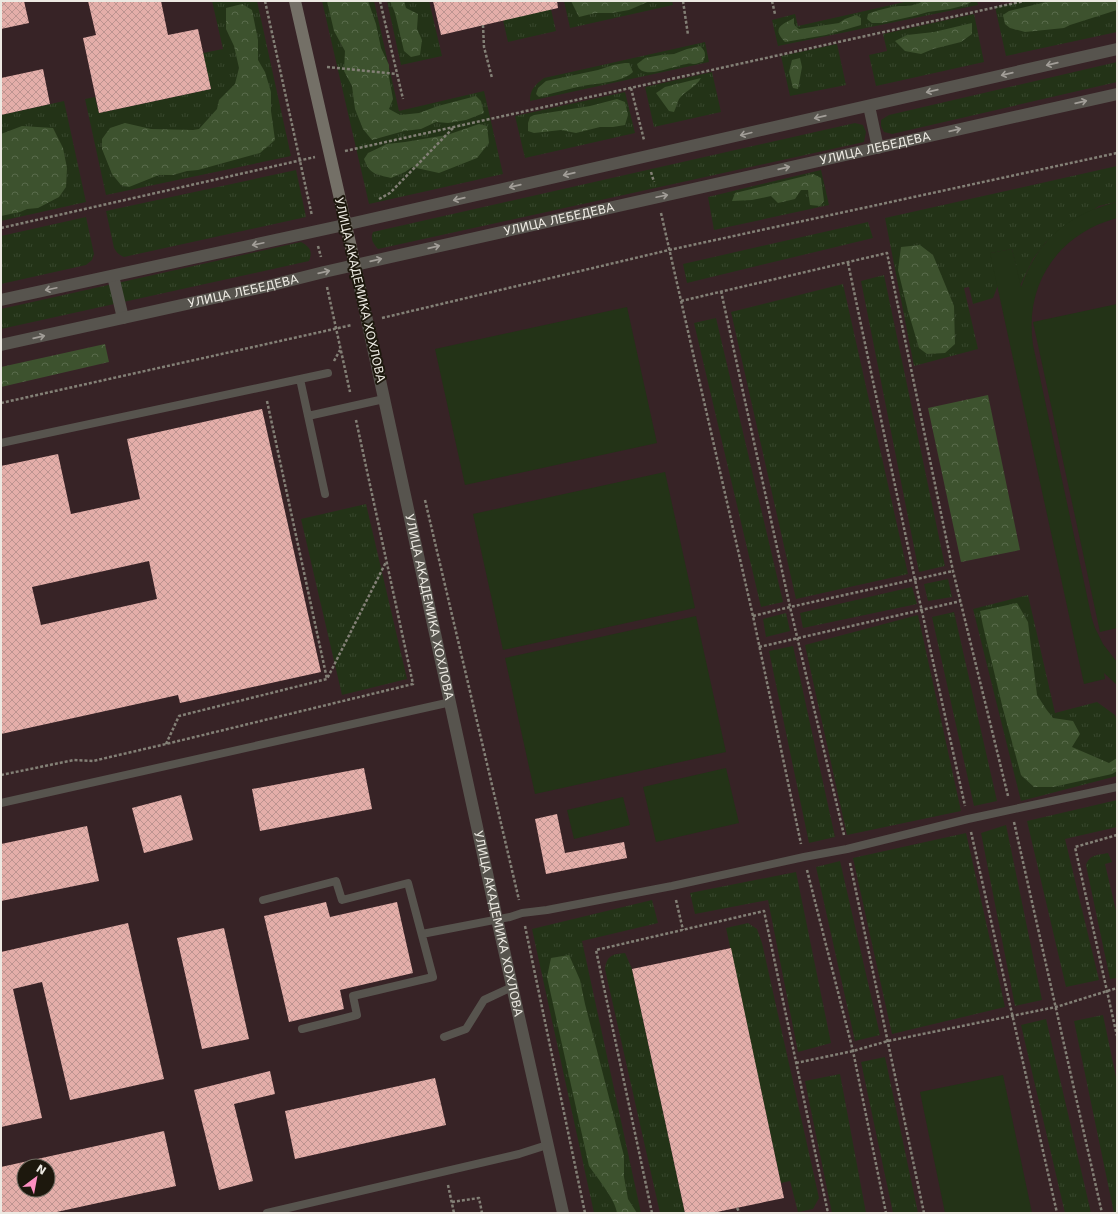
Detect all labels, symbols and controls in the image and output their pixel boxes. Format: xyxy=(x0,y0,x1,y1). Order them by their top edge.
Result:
one-way arrow xyxy=(1046,61,1059,68)
one-way arrow xyxy=(1000,71,1013,79)
one-way arrow xyxy=(926,88,939,96)
one-way arrow xyxy=(1075,97,1088,105)
one-way arrow xyxy=(813,113,826,121)
one-way arrow xyxy=(948,126,961,134)
street label: УЛИЦА ЛЕБЕДЕВА xyxy=(819,129,932,167)
one-way arrow xyxy=(740,130,753,138)
one-way arrow xyxy=(777,164,790,172)
one-way arrow xyxy=(563,170,576,178)
one-way arrow xyxy=(508,183,521,191)
one-way arrow xyxy=(655,192,668,200)
street label: УЛИЦА АКАДЕМИКА ХОХЛОВА xyxy=(332,196,388,385)
one-way arrow xyxy=(453,196,466,203)
street label: УЛИЦА ЛЕБЕДЕВА xyxy=(503,200,616,238)
one-way arrow xyxy=(252,240,265,248)
one-way arrow xyxy=(427,243,440,251)
one-way arrow xyxy=(369,256,382,264)
one-way arrow xyxy=(317,268,330,275)
street label: УЛИЦА ЛЕБЕДЕВА xyxy=(187,272,300,310)
one-way arrow xyxy=(45,286,58,294)
one-way arrow xyxy=(32,332,45,340)
street label: УЛИЦА АКАДЕМИКА ХОХЛОВА xyxy=(402,513,456,702)
street label: УЛИЦА АКАДЕМИКА ХОХЛОВА xyxy=(471,830,526,1018)
north arrow xyxy=(16,1158,56,1198)
text: N xyxy=(34,1162,48,1178)

